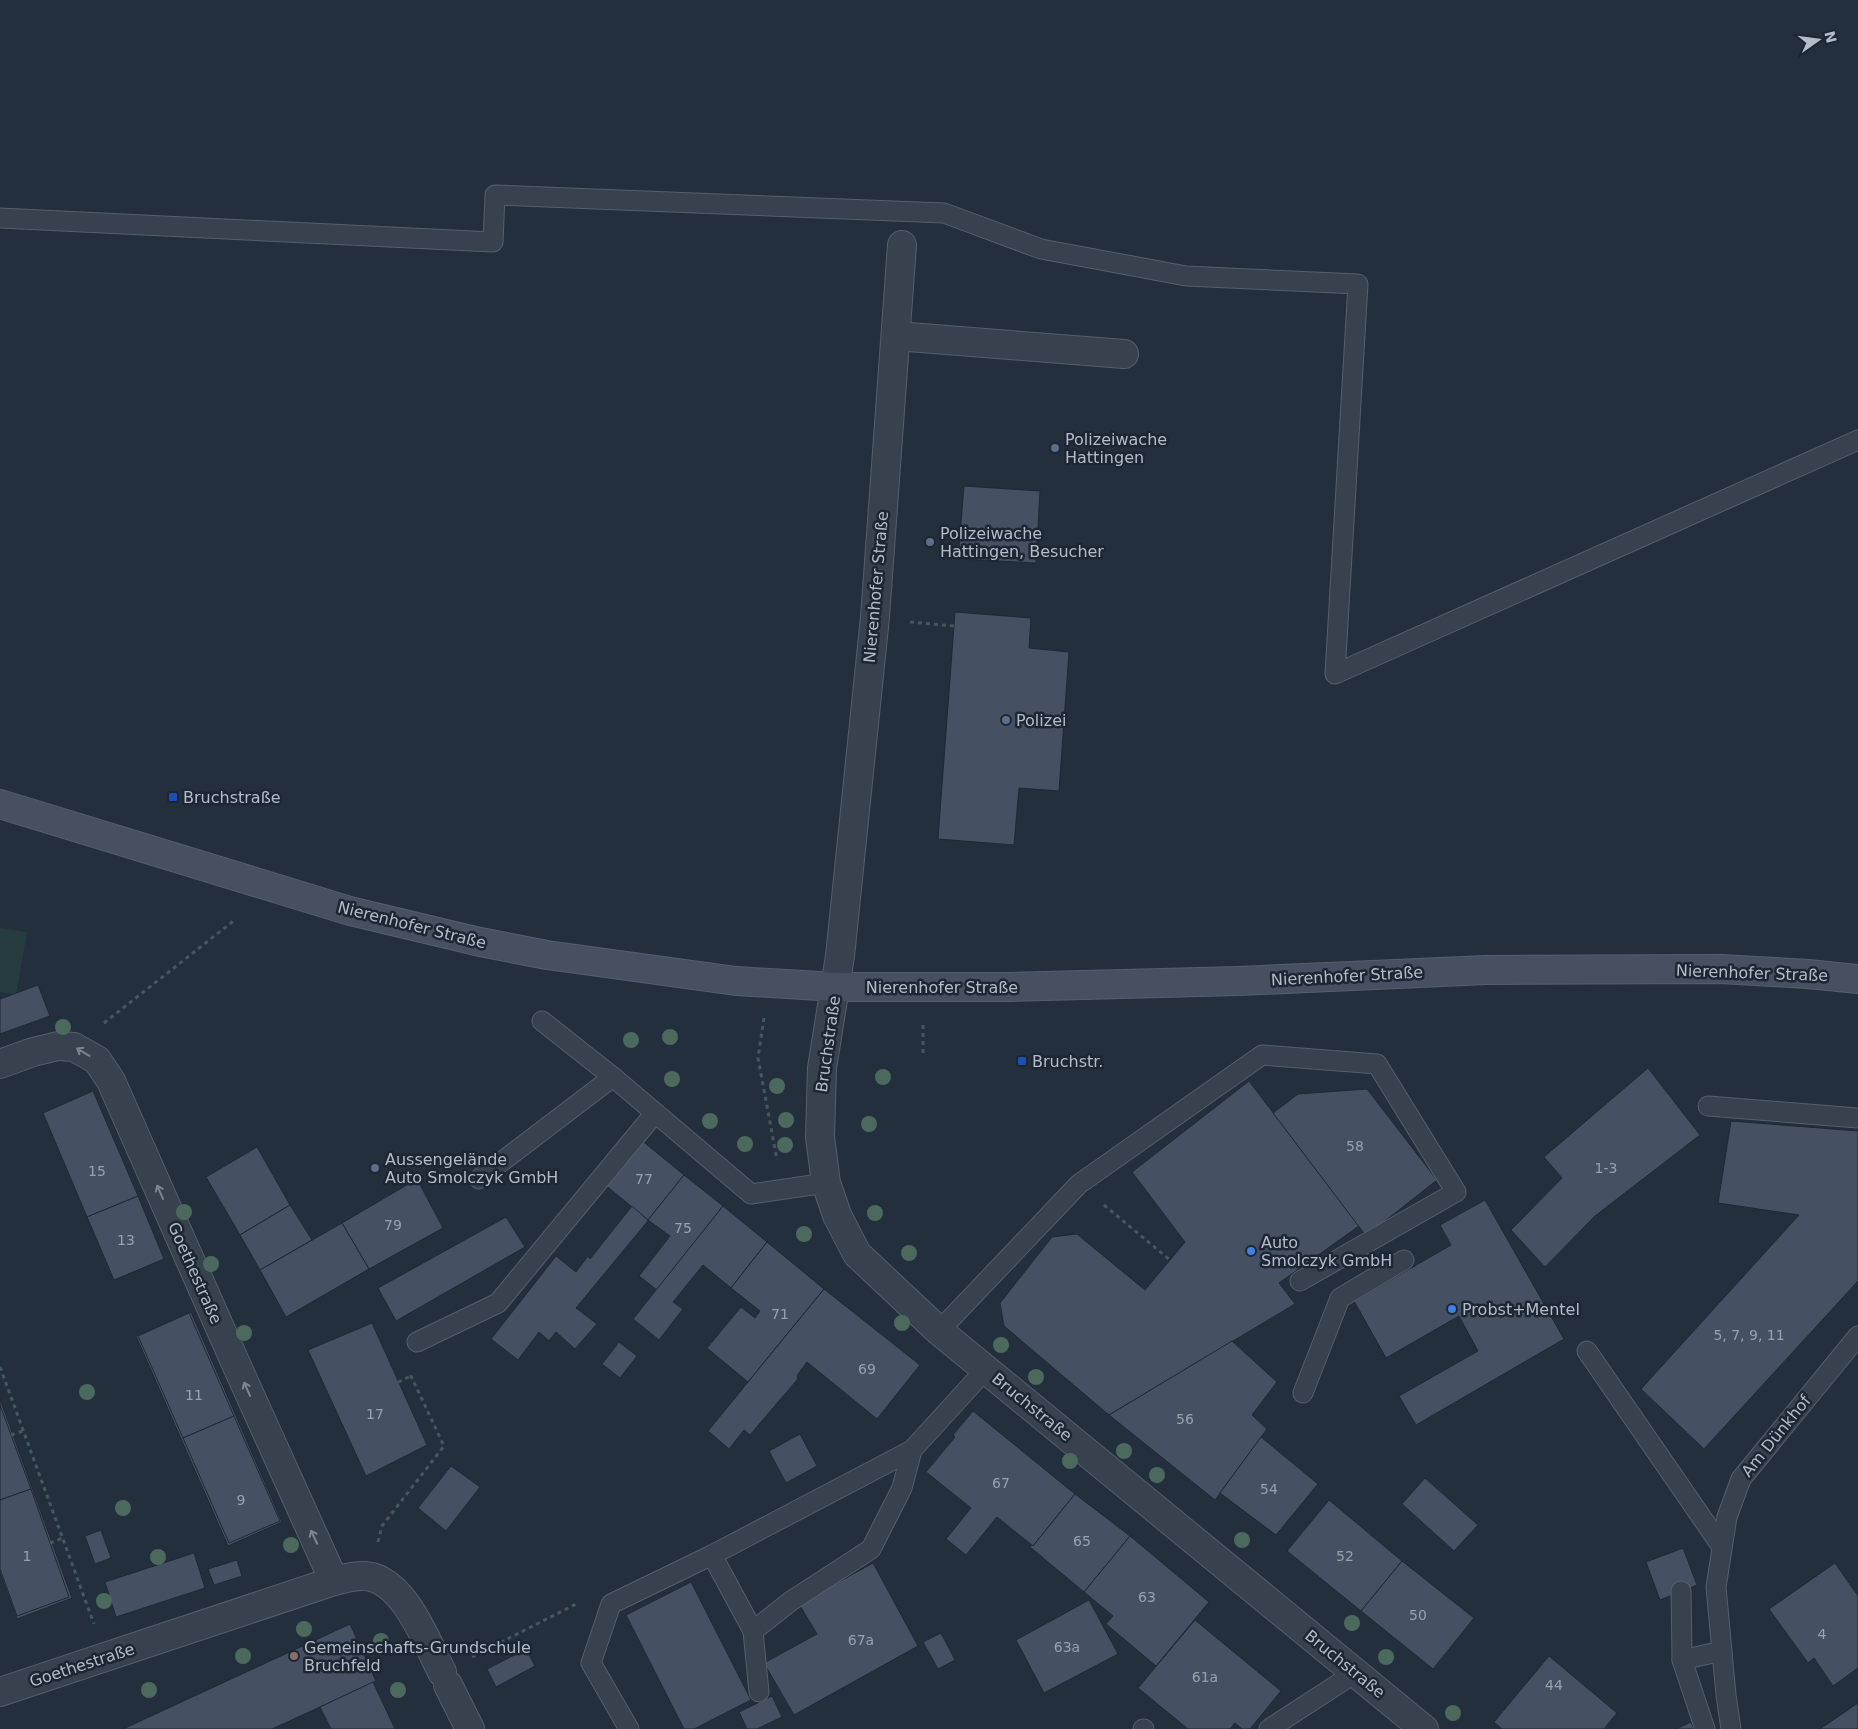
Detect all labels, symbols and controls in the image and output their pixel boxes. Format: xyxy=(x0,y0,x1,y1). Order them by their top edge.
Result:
north arrow xyxy=(1793,15,1843,65)
text: N xyxy=(1821,29,1840,44)
place label: Polizeiwache Hattingen xyxy=(1065,430,1167,467)
marker: Polizeiwache Hattingen xyxy=(1049,442,1061,454)
street label: Nierenhofer Straße xyxy=(860,510,892,664)
place label: Polizeiwache Hattingen, Besucher xyxy=(940,524,1104,561)
marker: Polizeiwache Hattingen, Besucher xyxy=(924,536,936,548)
place label: Polizei xyxy=(1016,711,1066,730)
marker: Polizei xyxy=(1000,714,1012,726)
place label: Bruchstraße xyxy=(183,788,281,807)
marker: Bruchstraße xyxy=(167,791,179,803)
street label: Nierenhofer Straße xyxy=(336,897,488,953)
street label: Nierenhofer Straße xyxy=(1676,961,1828,985)
street label: Nierenhofer Straße xyxy=(1270,963,1424,989)
street label: Nierenhofer Straße xyxy=(866,978,1018,997)
street label: Bruchstraße xyxy=(812,994,844,1094)
one-way arrow xyxy=(76,1047,90,1057)
place label: Bruchstr. xyxy=(1032,1052,1103,1071)
marker: Bruchstr. xyxy=(1016,1055,1028,1067)
house number: 58 xyxy=(1346,1138,1364,1154)
place label: Aussengelände Auto Smolczyk GmbH xyxy=(385,1150,558,1187)
house number: 1-3 xyxy=(1595,1160,1617,1176)
marker: Aussengelände Auto Smolczyk GmbH xyxy=(369,1162,381,1174)
house number: 15 xyxy=(88,1163,106,1179)
house number: 77 xyxy=(635,1171,653,1187)
one-way arrow xyxy=(154,1185,164,1200)
house number: 79 xyxy=(384,1217,402,1233)
street label: Goethestraße xyxy=(164,1219,226,1327)
house number: 75 xyxy=(674,1220,692,1236)
house number: 13 xyxy=(117,1232,135,1248)
place label: Auto Smolczyk GmbH xyxy=(1261,1233,1392,1270)
marker: Auto Smolczyk GmbH xyxy=(1245,1245,1257,1257)
place label: Probst+Mentel xyxy=(1462,1300,1580,1319)
marker: Probst+Mentel xyxy=(1446,1303,1458,1315)
house number: 71 xyxy=(771,1306,789,1322)
house number: 5, 7, 9, 11 xyxy=(1713,1327,1785,1343)
house number: 69 xyxy=(858,1361,876,1377)
street label: Bruchstraße xyxy=(988,1369,1076,1445)
one-way arrow xyxy=(242,1382,252,1397)
house number: 11 xyxy=(185,1387,203,1403)
street label: Am Dünkhof xyxy=(1737,1391,1815,1480)
house number: 17 xyxy=(366,1406,384,1422)
house number: 56 xyxy=(1176,1411,1194,1427)
house number: 67 xyxy=(992,1475,1010,1491)
house number: 54 xyxy=(1260,1481,1278,1497)
house number: 9 xyxy=(237,1492,245,1508)
one-way arrow xyxy=(309,1530,319,1545)
house number: 65 xyxy=(1073,1533,1091,1549)
house number: 1 xyxy=(23,1548,31,1564)
house number: 52 xyxy=(1336,1548,1354,1564)
house number: 63 xyxy=(1138,1589,1156,1605)
house number: 50 xyxy=(1409,1607,1427,1623)
street label: Bruchstraße xyxy=(1301,1626,1389,1702)
house number: 4 xyxy=(1818,1626,1827,1642)
house number: 67a xyxy=(848,1632,874,1648)
place label: Gemeinschafts-Grundschule Bruchfeld xyxy=(304,1638,531,1675)
street label: Goethestraße xyxy=(27,1639,137,1691)
house number: 63a xyxy=(1054,1639,1080,1655)
marker: Gemeinschafts-Grundschule Bruchfeld xyxy=(288,1650,300,1662)
house number: 61a xyxy=(1192,1669,1218,1685)
house number: 44 xyxy=(1545,1677,1563,1693)

